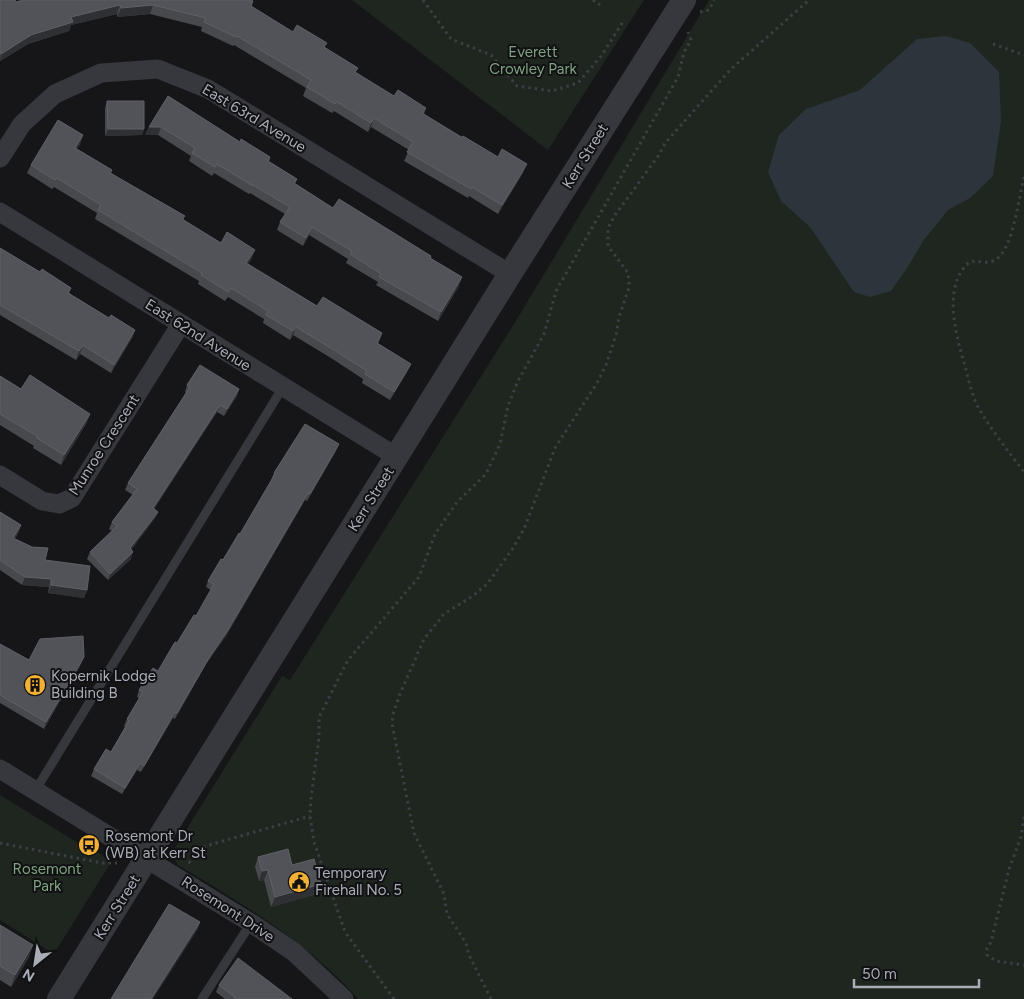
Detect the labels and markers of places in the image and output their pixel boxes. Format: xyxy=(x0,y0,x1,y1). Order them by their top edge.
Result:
place label: Kopernik Lodge Building B xyxy=(51,667,156,702)
building icon: Kopernik Lodge Building B xyxy=(23,673,47,697)
place label: Rosemont Dr (WB) at Kerr St xyxy=(105,827,206,862)
bus stop icon: Rosemont Dr (WB) at Kerr St xyxy=(77,833,101,857)
place label: Temporary Firehall No. 5 xyxy=(315,864,402,899)
public building icon: Temporary Firehall No. 5 xyxy=(287,870,311,894)

